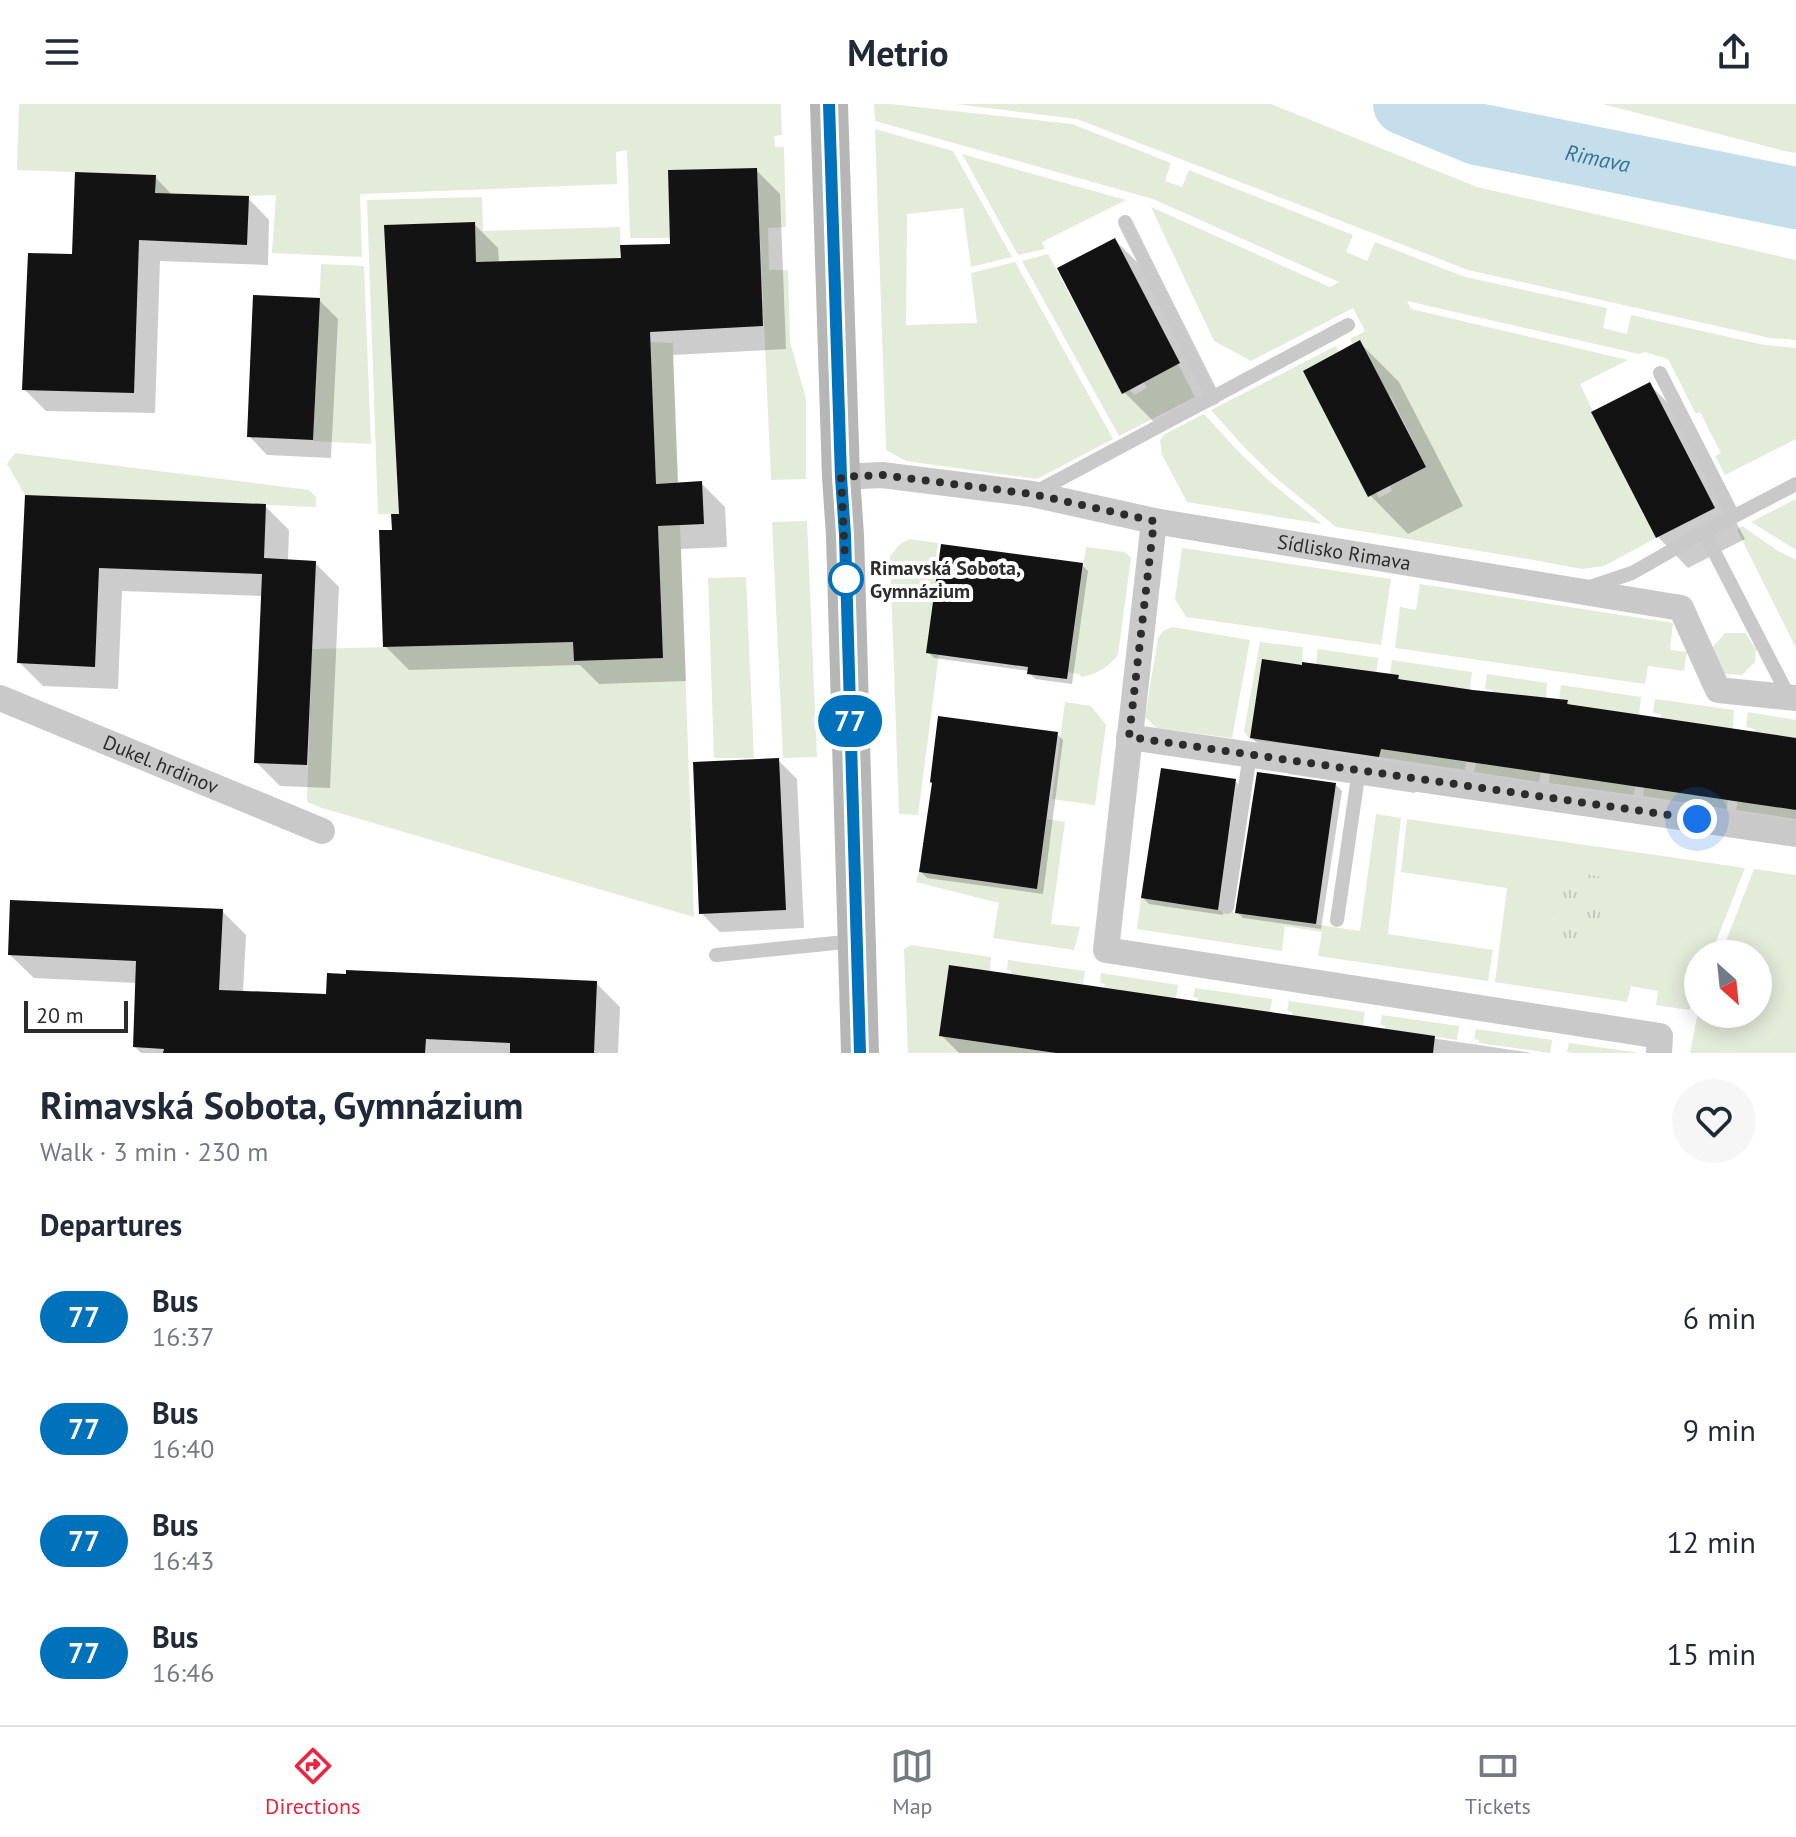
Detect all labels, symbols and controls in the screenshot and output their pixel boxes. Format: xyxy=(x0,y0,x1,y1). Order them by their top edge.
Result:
text: Metrio xyxy=(847,29,949,76)
icon: menu xyxy=(40,30,84,74)
icon: share xyxy=(1712,30,1756,74)
water label: Rimava xyxy=(1563,138,1633,178)
street label: Sídlisko Rimava xyxy=(1276,529,1413,576)
place label: Rimavská Sobota, Gymnázium xyxy=(870,555,1021,604)
marker: Rimavská Sobota, Gymnázium xyxy=(829,562,863,596)
line badge: 77 xyxy=(814,695,886,747)
text: 77 xyxy=(834,702,866,739)
street label: Dukel. hrdinov xyxy=(99,729,223,800)
your location xyxy=(1677,799,1717,839)
north arrow xyxy=(1684,940,1772,1028)
map controls xyxy=(1684,940,1772,1028)
scale bar xyxy=(24,997,128,1033)
text: 20 m xyxy=(36,1001,84,1029)
button: heart xyxy=(1672,1079,1756,1163)
text: Rimavská Sobota, Gymnázium xyxy=(40,1080,523,1129)
text: Walk · 3 min · 230 m xyxy=(40,1135,268,1168)
text: Departures xyxy=(40,1205,182,1244)
text: Bus xyxy=(152,1281,199,1320)
text: 77 xyxy=(68,1298,100,1335)
text: 6 min xyxy=(1683,1298,1756,1337)
text: 16:37 xyxy=(152,1320,214,1353)
text: Bus xyxy=(152,1393,199,1432)
text: 77 xyxy=(68,1410,100,1447)
text: 9 min xyxy=(1683,1410,1756,1449)
text: 16:40 xyxy=(152,1432,214,1465)
text: Bus xyxy=(152,1505,199,1544)
text: 77 xyxy=(68,1522,100,1559)
text: 12 min xyxy=(1666,1522,1756,1561)
text: 16:43 xyxy=(152,1544,214,1577)
text: Bus xyxy=(152,1617,199,1656)
text: 77 xyxy=(68,1634,100,1671)
text: 15 min xyxy=(1666,1634,1756,1673)
text: 16:46 xyxy=(152,1656,214,1689)
tab: Directions xyxy=(265,1744,360,1820)
tab: Map xyxy=(890,1744,934,1820)
tab: Tickets xyxy=(1465,1744,1531,1820)

